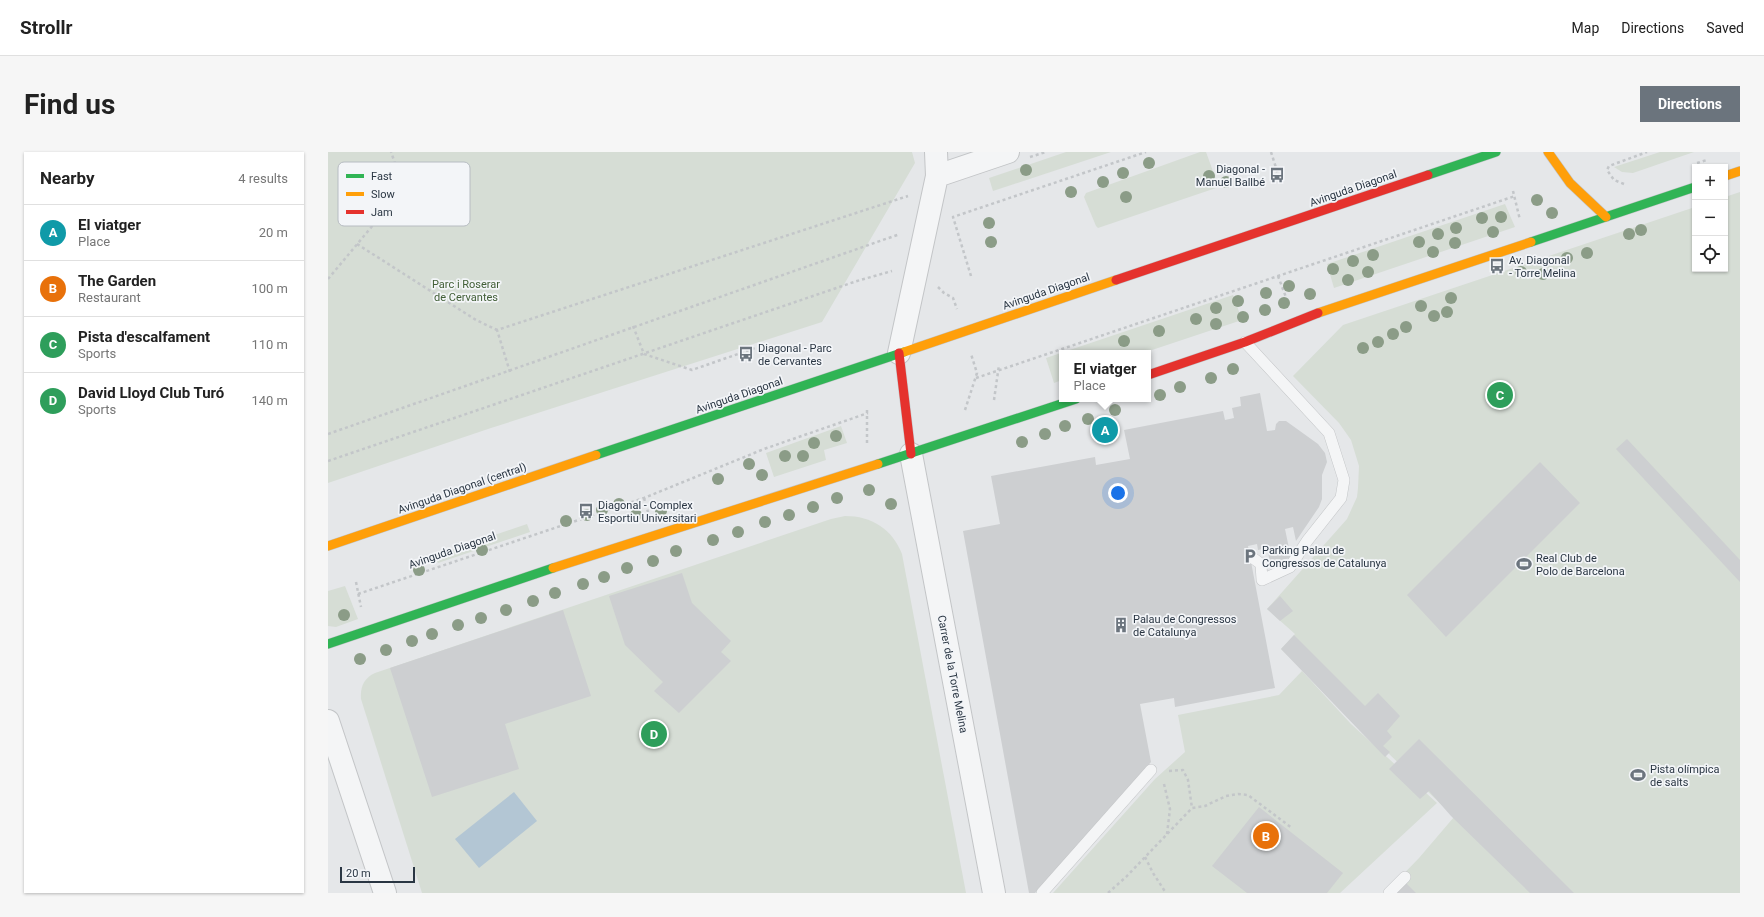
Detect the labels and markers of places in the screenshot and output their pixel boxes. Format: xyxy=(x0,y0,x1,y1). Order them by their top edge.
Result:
place label: Diagonal - Manuel Ballbé xyxy=(1196,163,1265,189)
bus stop icon: Diagonal - Manuel Ballbé xyxy=(1268,166,1286,184)
place label: Av. Diagonal - Torre Melina xyxy=(1509,254,1576,280)
bus stop icon: Av. Diagonal - Torre Melina xyxy=(1488,257,1506,275)
place label: Diagonal - Parc de Cervantes xyxy=(758,342,832,368)
bus stop icon: Diagonal - Parc de Cervantes xyxy=(737,345,755,363)
pin: C xyxy=(1487,380,1513,410)
pin: A xyxy=(1092,415,1118,445)
place label: Diagonal - Complex Esportiu Universitari xyxy=(598,499,696,525)
bus stop icon: Diagonal - Complex Esportiu Universitari xyxy=(577,502,595,520)
place label: Parking Palau de Congressos de Catalunya xyxy=(1262,544,1387,570)
parking icon: Parking Palau de Congressos de Catalunya xyxy=(1241,547,1259,565)
place label: Real Club de Polo de Barcelona xyxy=(1536,552,1625,578)
sports icon: Real Club de Polo de Barcelona xyxy=(1515,555,1533,573)
place label: Palau de Congressos de Catalunya xyxy=(1133,613,1237,639)
building icon: Palau de Congressos de Catalunya xyxy=(1112,616,1130,634)
pin: D xyxy=(641,719,667,749)
place label: Pista olímpica de salts xyxy=(1650,763,1720,789)
sports icon: Pista olímpica de salts xyxy=(1629,766,1647,784)
pin: B xyxy=(1253,821,1279,851)

